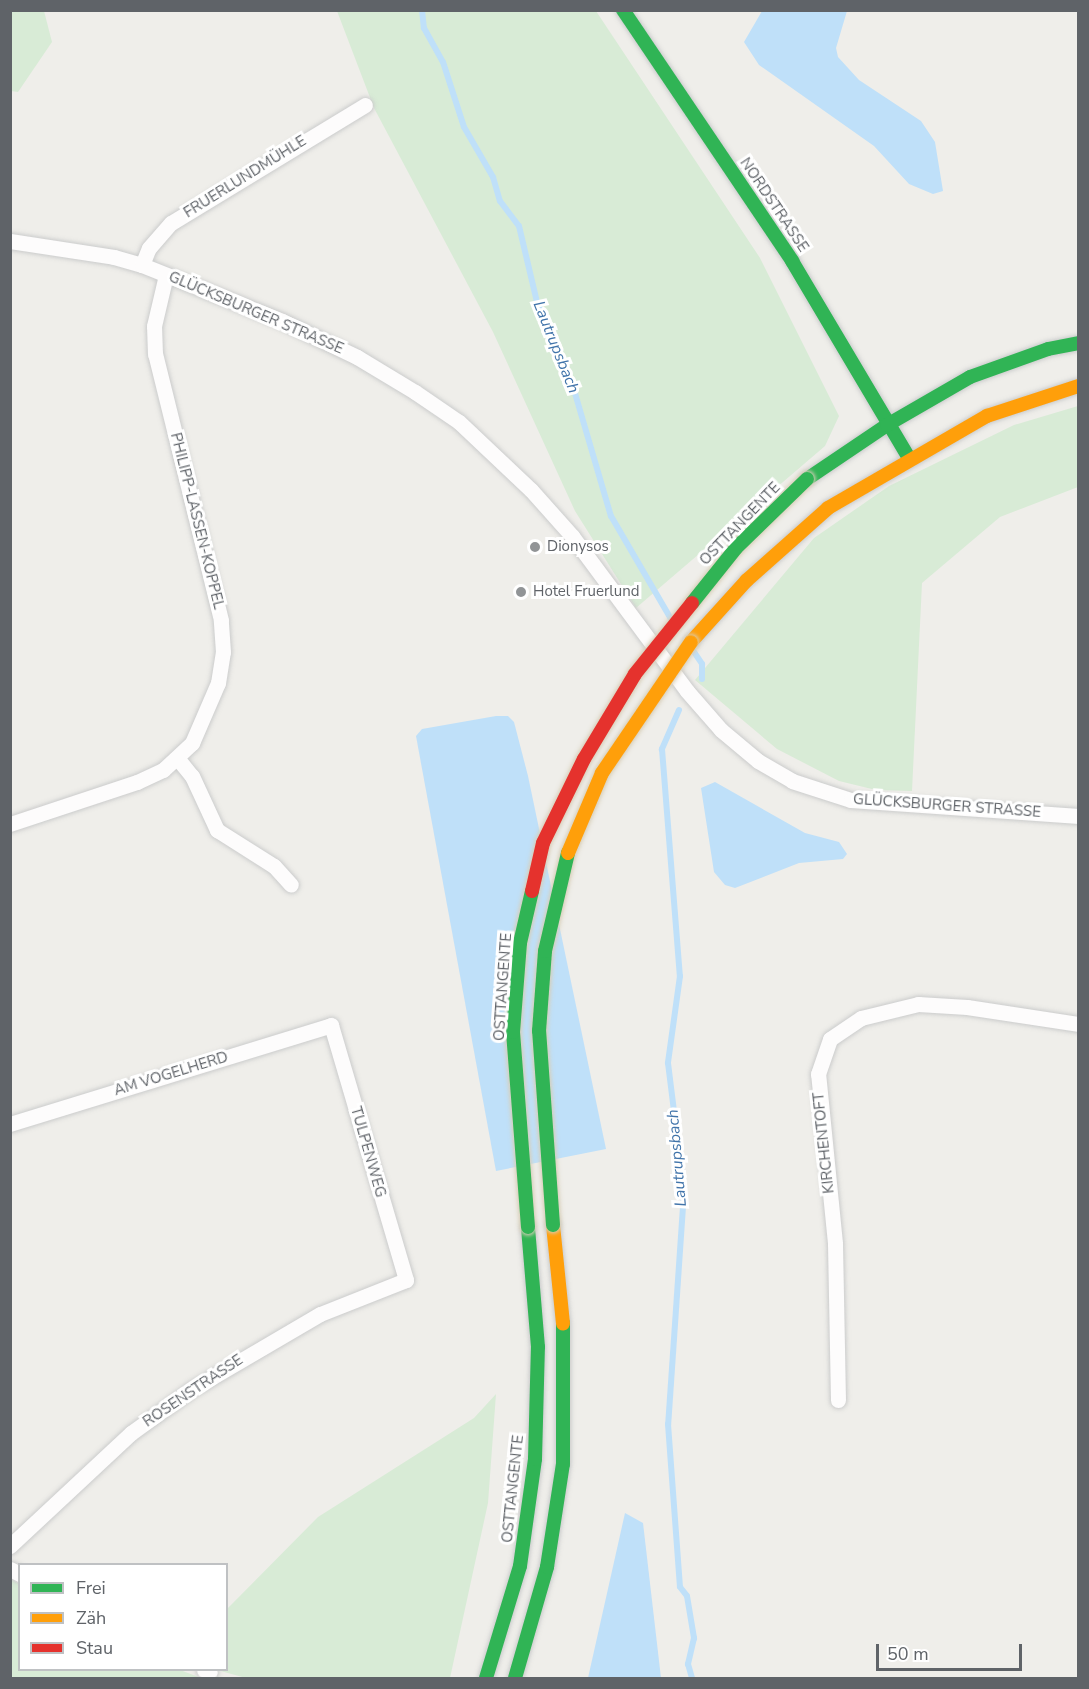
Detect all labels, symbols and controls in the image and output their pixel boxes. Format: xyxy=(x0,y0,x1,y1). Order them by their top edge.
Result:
street label: FRUERLUNDMÜHLE xyxy=(180,132,310,222)
street label: NORDSTRASSE xyxy=(736,154,812,256)
street label: GLÜCKSBURGER STRASSE xyxy=(166,268,346,358)
water label: Lautrupsbach xyxy=(529,298,583,396)
street label: PHILIPP-LASSEN-KOPPEL xyxy=(166,431,228,611)
street label: OSTTANGENTE xyxy=(696,479,784,569)
place label: Dionysos xyxy=(547,538,609,556)
marker: Dionysos xyxy=(528,540,542,554)
place label: Hotel Fruerlund xyxy=(533,583,639,601)
marker: Hotel Fruerlund xyxy=(514,585,528,599)
street label: GLÜCKSBURGER STRASSE xyxy=(852,790,1042,822)
street label: OSTTANGENTE xyxy=(490,932,516,1042)
street label: AM VOGELHERD xyxy=(112,1048,230,1100)
street label: KIRCHENTOFT xyxy=(810,1092,838,1194)
street label: TULPENWEG xyxy=(346,1105,390,1199)
water label: Lautrupsbach xyxy=(663,1108,691,1208)
street label: ROSENSTRASSE xyxy=(140,1351,246,1431)
street label: OSTTANGENTE xyxy=(498,1434,528,1544)
legend xyxy=(18,1563,228,1671)
text: Frei xyxy=(76,1576,106,1600)
text: Zäh xyxy=(76,1606,106,1630)
scale bar xyxy=(879,1632,1024,1670)
text: Stau xyxy=(76,1636,113,1660)
text: 50 m xyxy=(887,1642,929,1666)

